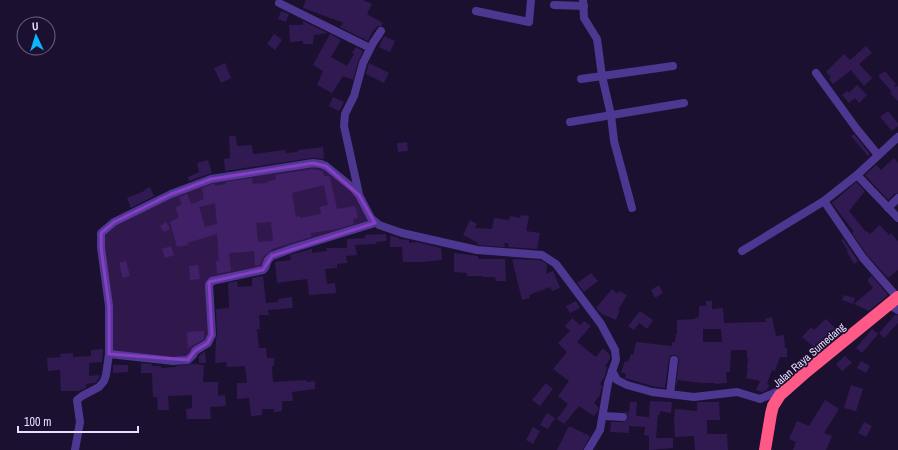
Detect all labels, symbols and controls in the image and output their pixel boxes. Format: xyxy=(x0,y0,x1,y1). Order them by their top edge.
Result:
north arrow xyxy=(16,16,56,56)
text: U xyxy=(32,19,39,33)
street label: Jalan Raya Sumedang xyxy=(770,320,848,390)
scale bar xyxy=(18,408,138,434)
text: 100 m xyxy=(24,414,51,430)

